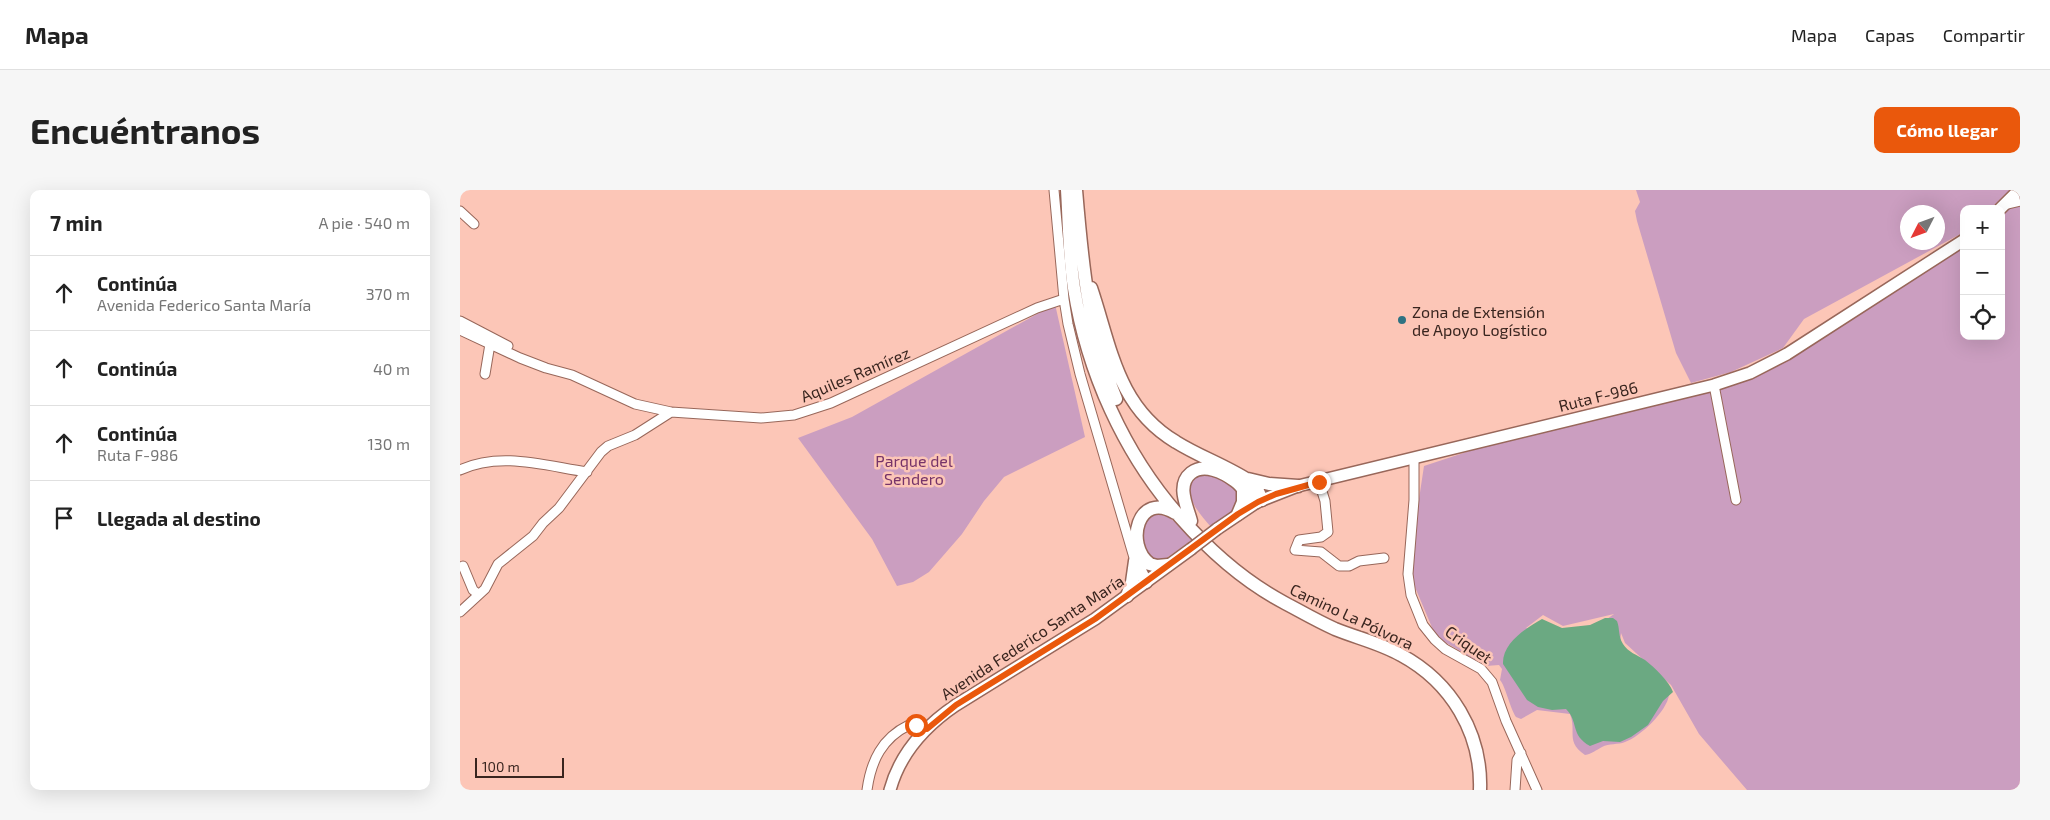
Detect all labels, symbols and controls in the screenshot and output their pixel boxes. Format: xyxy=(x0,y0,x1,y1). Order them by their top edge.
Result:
text: Mapa xyxy=(25,20,89,49)
text: Mapa xyxy=(1791,24,1837,46)
text: Capas xyxy=(1865,24,1915,46)
text: Compartir xyxy=(1943,24,2025,46)
button: Cómo llegar xyxy=(1874,107,2020,153)
text: Encuéntranos xyxy=(30,109,260,151)
north arrow xyxy=(1900,205,1945,250)
map controls xyxy=(1960,205,2005,340)
button: + xyxy=(1960,205,2005,250)
text: 7 min xyxy=(50,210,103,235)
text: A pie · 540 m xyxy=(318,213,410,232)
button: − xyxy=(1960,250,2005,295)
text: Continúa xyxy=(97,272,177,295)
icon: ahead xyxy=(50,279,78,307)
text: 370 m xyxy=(366,284,410,303)
text: Avenida Federico Santa María xyxy=(97,295,311,314)
button: locate xyxy=(1960,295,2005,340)
place label: Zona de Extensión de Apoyo Logístico xyxy=(1412,302,1547,339)
marker: Zona de Extensión de Apoyo Logístico xyxy=(1396,314,1408,326)
street label: Aquiles Ramírez xyxy=(798,342,912,406)
icon: ahead xyxy=(50,354,78,382)
text: Continúa xyxy=(97,357,177,380)
text: 40 m xyxy=(373,359,410,378)
street label: Ruta F-986 xyxy=(1556,377,1640,415)
text: Continúa xyxy=(97,422,177,445)
icon: ahead xyxy=(50,429,78,457)
text: 130 m xyxy=(368,434,410,453)
text: Ruta F-986 xyxy=(97,445,178,464)
park label: Parque del Sendero xyxy=(875,451,953,488)
route end xyxy=(1308,471,1331,494)
icon: arrive xyxy=(50,504,78,532)
text: Llegada al destino xyxy=(97,507,261,530)
street label: Avenida Federico Santa María xyxy=(937,571,1127,703)
street label: Camino La Pólvora xyxy=(1287,579,1417,653)
street label: Criquet xyxy=(1442,621,1496,667)
route start xyxy=(905,714,928,737)
scale bar xyxy=(475,755,564,778)
text: 100 m xyxy=(482,758,520,775)

